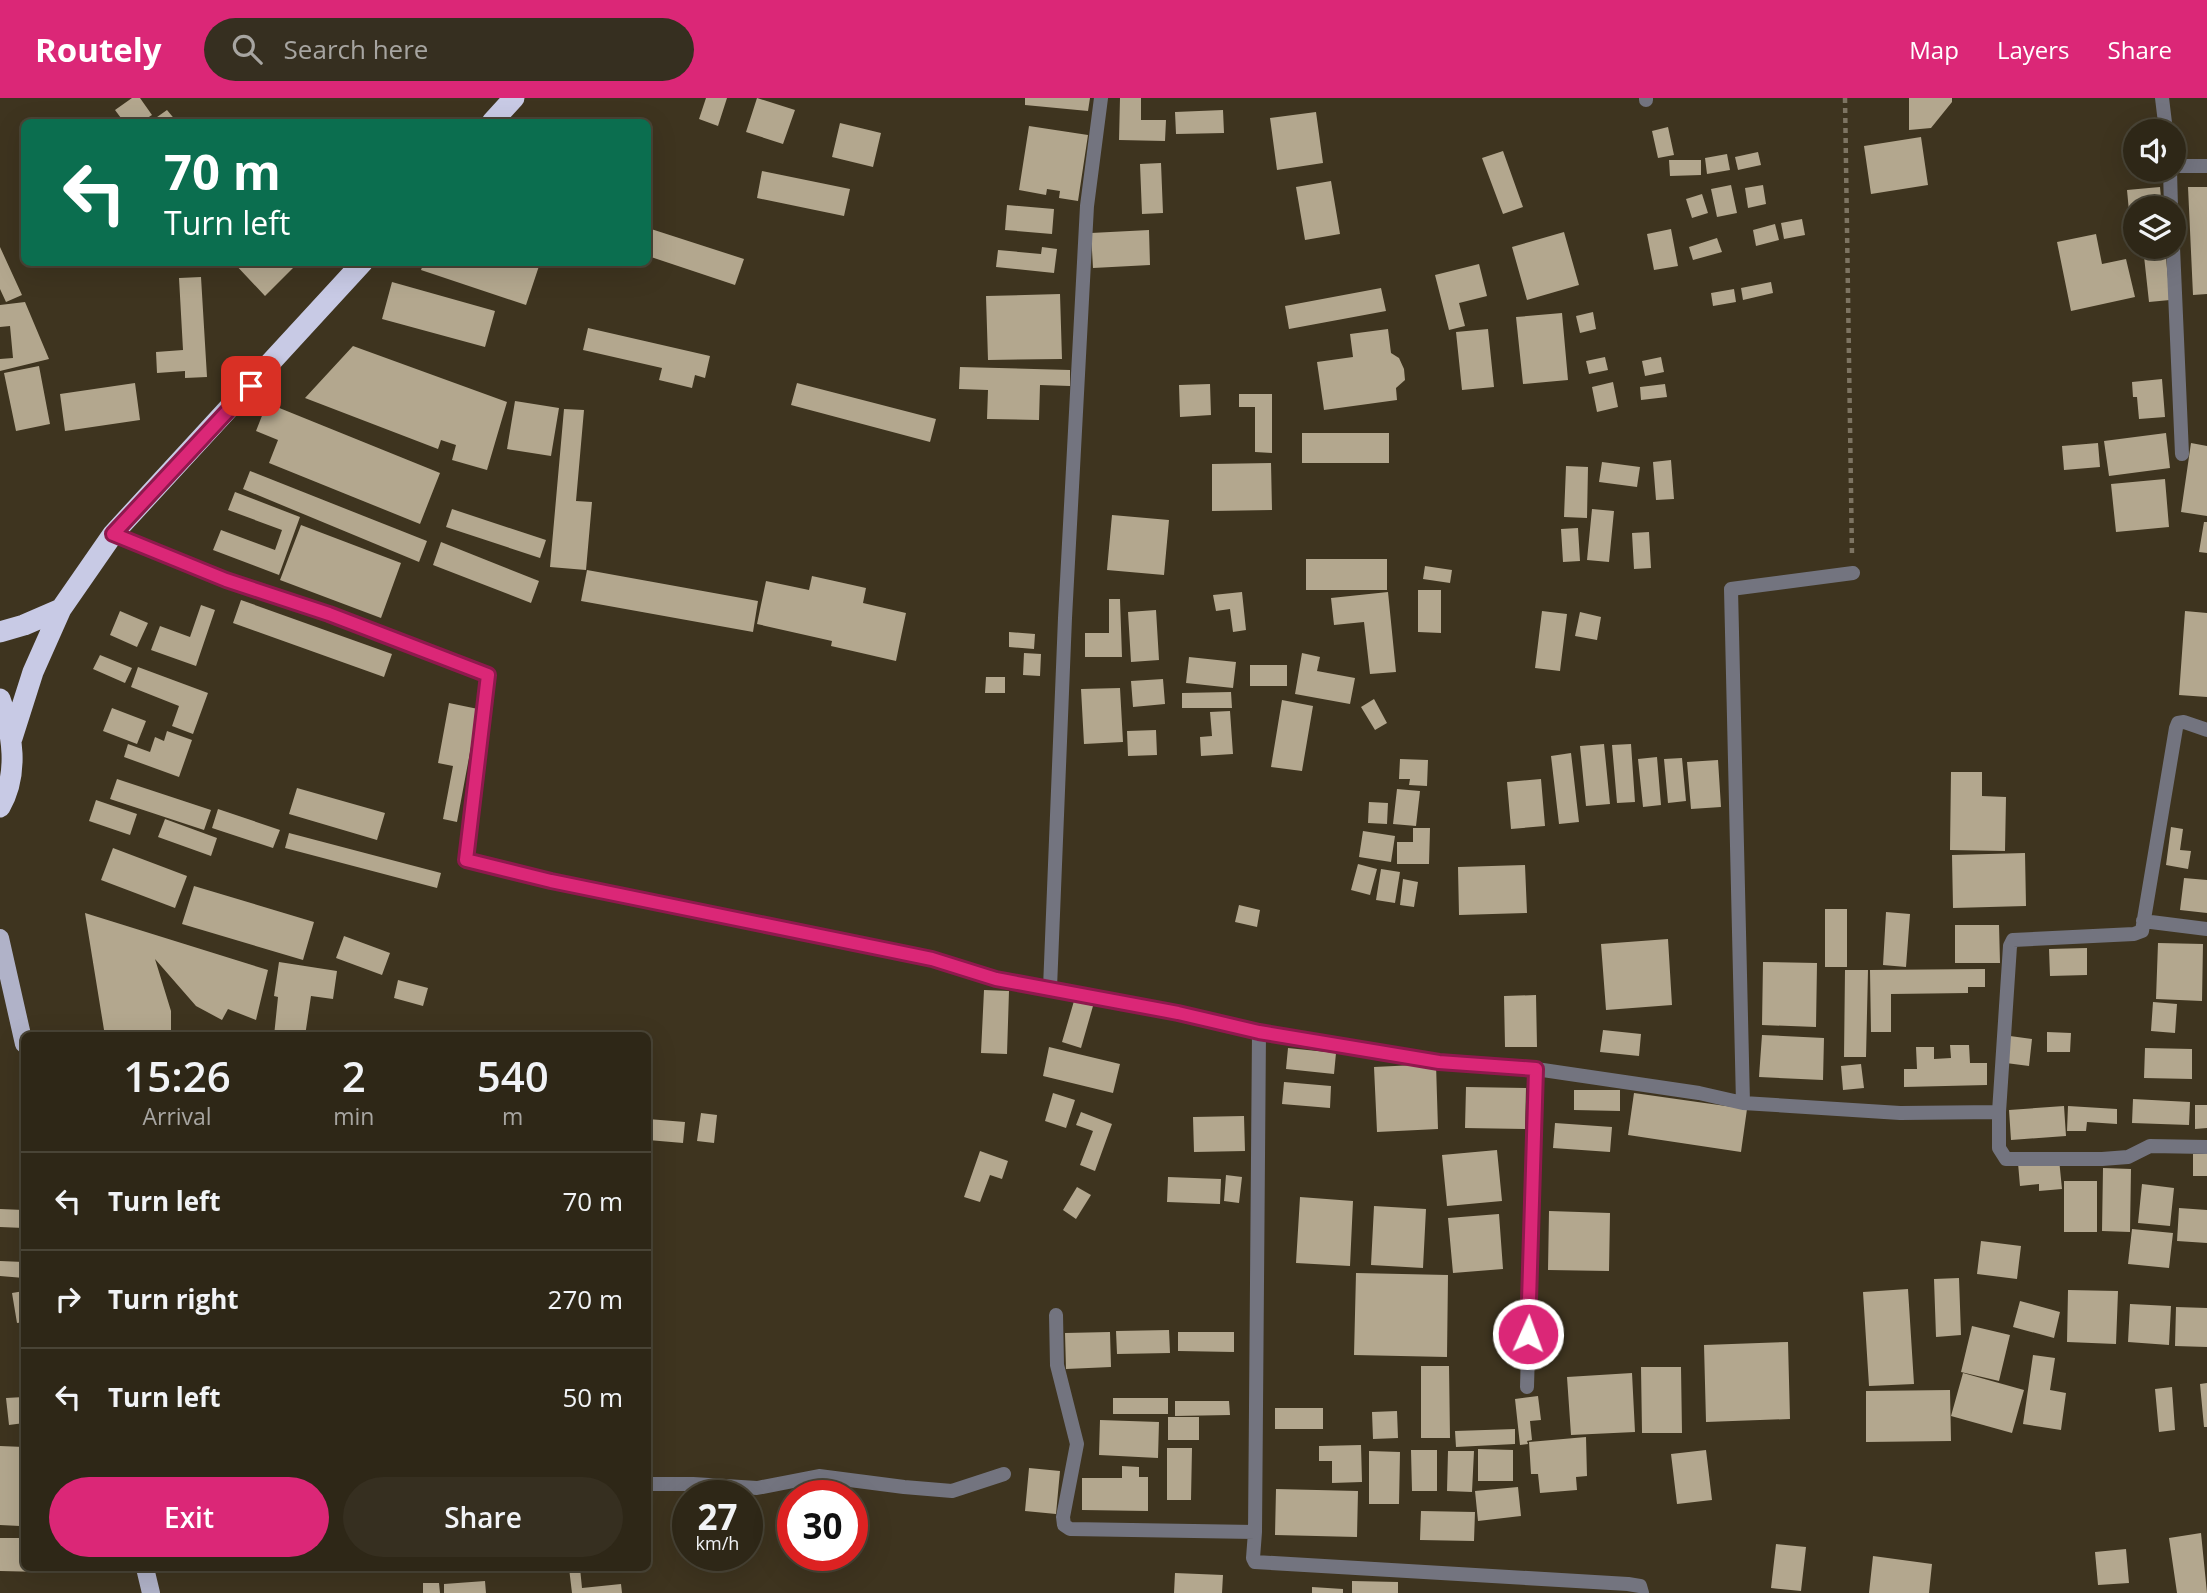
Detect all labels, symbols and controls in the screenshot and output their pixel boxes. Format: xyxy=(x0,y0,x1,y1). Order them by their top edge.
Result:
search box xyxy=(204,18,694,81)
text: Routely xyxy=(35,27,162,72)
icon: search xyxy=(228,30,266,68)
text: Search here xyxy=(284,31,428,67)
text: Map xyxy=(1909,33,1959,66)
text: Layers xyxy=(1997,33,2070,66)
text: Share xyxy=(2108,33,2172,66)
map controls xyxy=(2123,119,2186,259)
button: sound xyxy=(2123,119,2186,182)
text: 70 m xyxy=(164,138,281,204)
icon: left xyxy=(49,147,140,238)
button: layers xyxy=(2123,196,2186,259)
text: Turn left xyxy=(164,201,290,244)
pin xyxy=(221,356,281,416)
icon: arrive xyxy=(232,367,270,405)
text: 15:26 xyxy=(123,1047,231,1104)
text: 2 xyxy=(342,1047,366,1104)
text: 540 xyxy=(477,1047,549,1104)
text: Arrival xyxy=(142,1100,212,1132)
text: min xyxy=(333,1100,374,1132)
text: m xyxy=(502,1100,523,1132)
icon: left xyxy=(49,1182,87,1220)
text: Turn left xyxy=(108,1183,220,1219)
text: 70 m xyxy=(562,1183,623,1219)
icon: right xyxy=(49,1280,87,1318)
text: Turn right xyxy=(108,1281,239,1317)
text: 270 m xyxy=(548,1281,623,1317)
position arrow xyxy=(1491,1297,1565,1371)
icon: left xyxy=(49,1378,87,1416)
text: Turn left xyxy=(108,1379,220,1415)
text: 50 m xyxy=(562,1379,623,1415)
button: Exit xyxy=(49,1477,329,1557)
button: Share xyxy=(343,1477,623,1557)
speed limit sign: 30 xyxy=(777,1480,868,1571)
text: 27 xyxy=(697,1493,738,1540)
text: km/h xyxy=(696,1531,739,1555)

